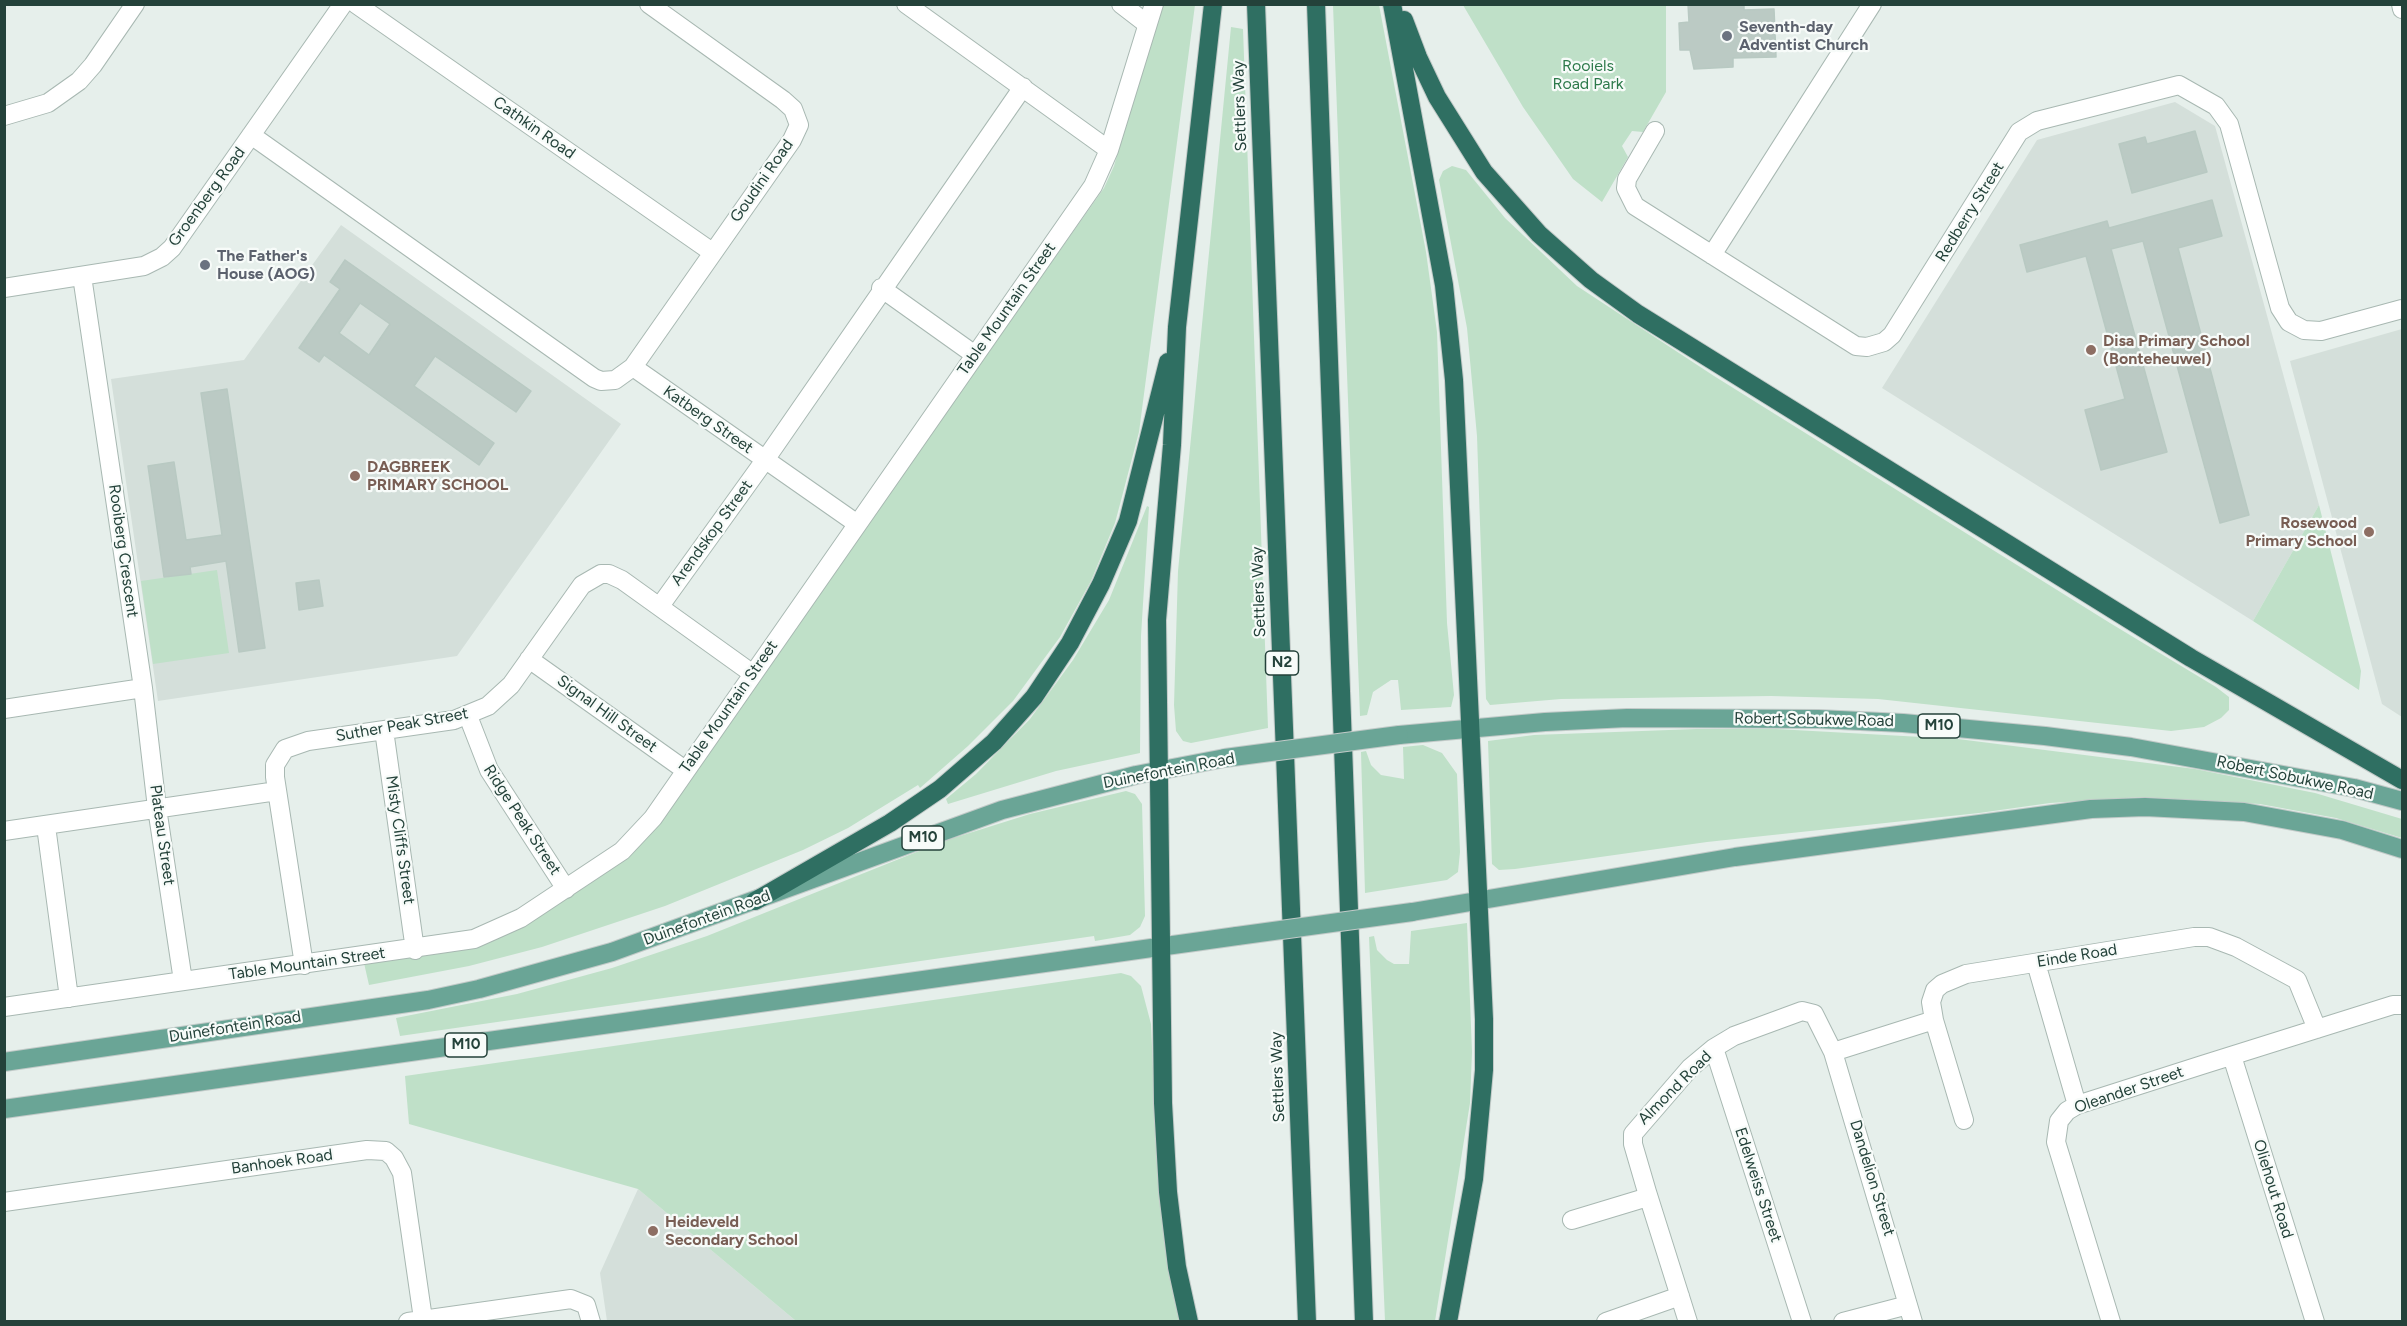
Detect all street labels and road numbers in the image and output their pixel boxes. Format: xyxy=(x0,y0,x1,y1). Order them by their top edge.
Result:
street label: Settlers Way xyxy=(1229,60,1251,152)
street label: Cathkin Road xyxy=(489,93,579,163)
street label: Goudini Road xyxy=(726,136,798,226)
street label: Groenberg Road xyxy=(164,144,250,250)
street label: Redberry Street xyxy=(1932,158,2008,266)
street label: Table Mountain Street xyxy=(954,239,1060,379)
street label: Katberg Street xyxy=(659,382,757,458)
street label: Arendskop Street xyxy=(667,476,757,590)
street label: Rooiberg Crescent xyxy=(104,483,142,619)
street label: Settlers Way xyxy=(1248,546,1270,638)
street label: Table Mountain Street xyxy=(676,637,782,777)
road number: N2 xyxy=(1266,651,1298,675)
street label: Signal Hill Street xyxy=(553,671,661,757)
street label: Suther Peak Street xyxy=(334,704,470,746)
street label: Robert Sobukwe Road xyxy=(1734,709,1894,731)
road number: M10 xyxy=(1918,714,1960,738)
street label: Duinefontein Road xyxy=(1102,749,1236,793)
street label: Robert Sobukwe Road xyxy=(2215,752,2375,804)
street label: Ridge Peak Street xyxy=(479,761,565,879)
street label: Misty Cliffs Street xyxy=(381,774,419,906)
street label: Plateau Street xyxy=(145,783,179,887)
road number: M10 xyxy=(902,826,944,850)
street label: Duinefontein Road xyxy=(641,886,773,950)
street label: Einde Road xyxy=(2035,940,2119,972)
street label: Table Mountain Street xyxy=(228,944,386,984)
street label: Duinefontein Road xyxy=(168,1007,302,1047)
street label: Settlers Way xyxy=(1267,1031,1289,1123)
road number: M10 xyxy=(445,1033,487,1057)
street label: Almond Road xyxy=(1634,1047,1716,1129)
street label: Oleander Street xyxy=(2072,1062,2186,1118)
street label: Dandelion Street xyxy=(1845,1118,1899,1238)
street label: Edelweiss Street xyxy=(1730,1125,1786,1245)
street label: Oliehout Road xyxy=(2249,1137,2297,1241)
street label: Banhoek Road xyxy=(230,1145,334,1179)

